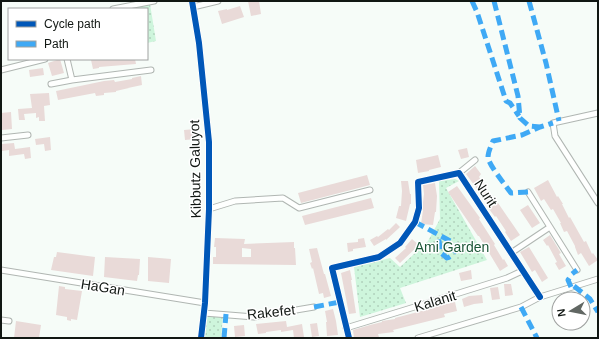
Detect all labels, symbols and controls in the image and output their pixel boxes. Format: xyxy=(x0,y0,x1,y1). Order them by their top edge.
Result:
legend xyxy=(8,8,148,60)
text: Cycle path xyxy=(44,17,101,31)
text: Path xyxy=(44,37,69,51)
street label: Kibbutz Galuyot xyxy=(186,119,204,219)
street label: Nurit xyxy=(471,176,501,210)
park label: Ami Garden xyxy=(415,239,489,255)
street label: HaGan xyxy=(80,276,126,298)
street label: Kalanit xyxy=(412,287,458,315)
north arrow xyxy=(551,291,591,331)
street label: Rakefet xyxy=(246,302,296,322)
text: N xyxy=(555,308,568,318)

